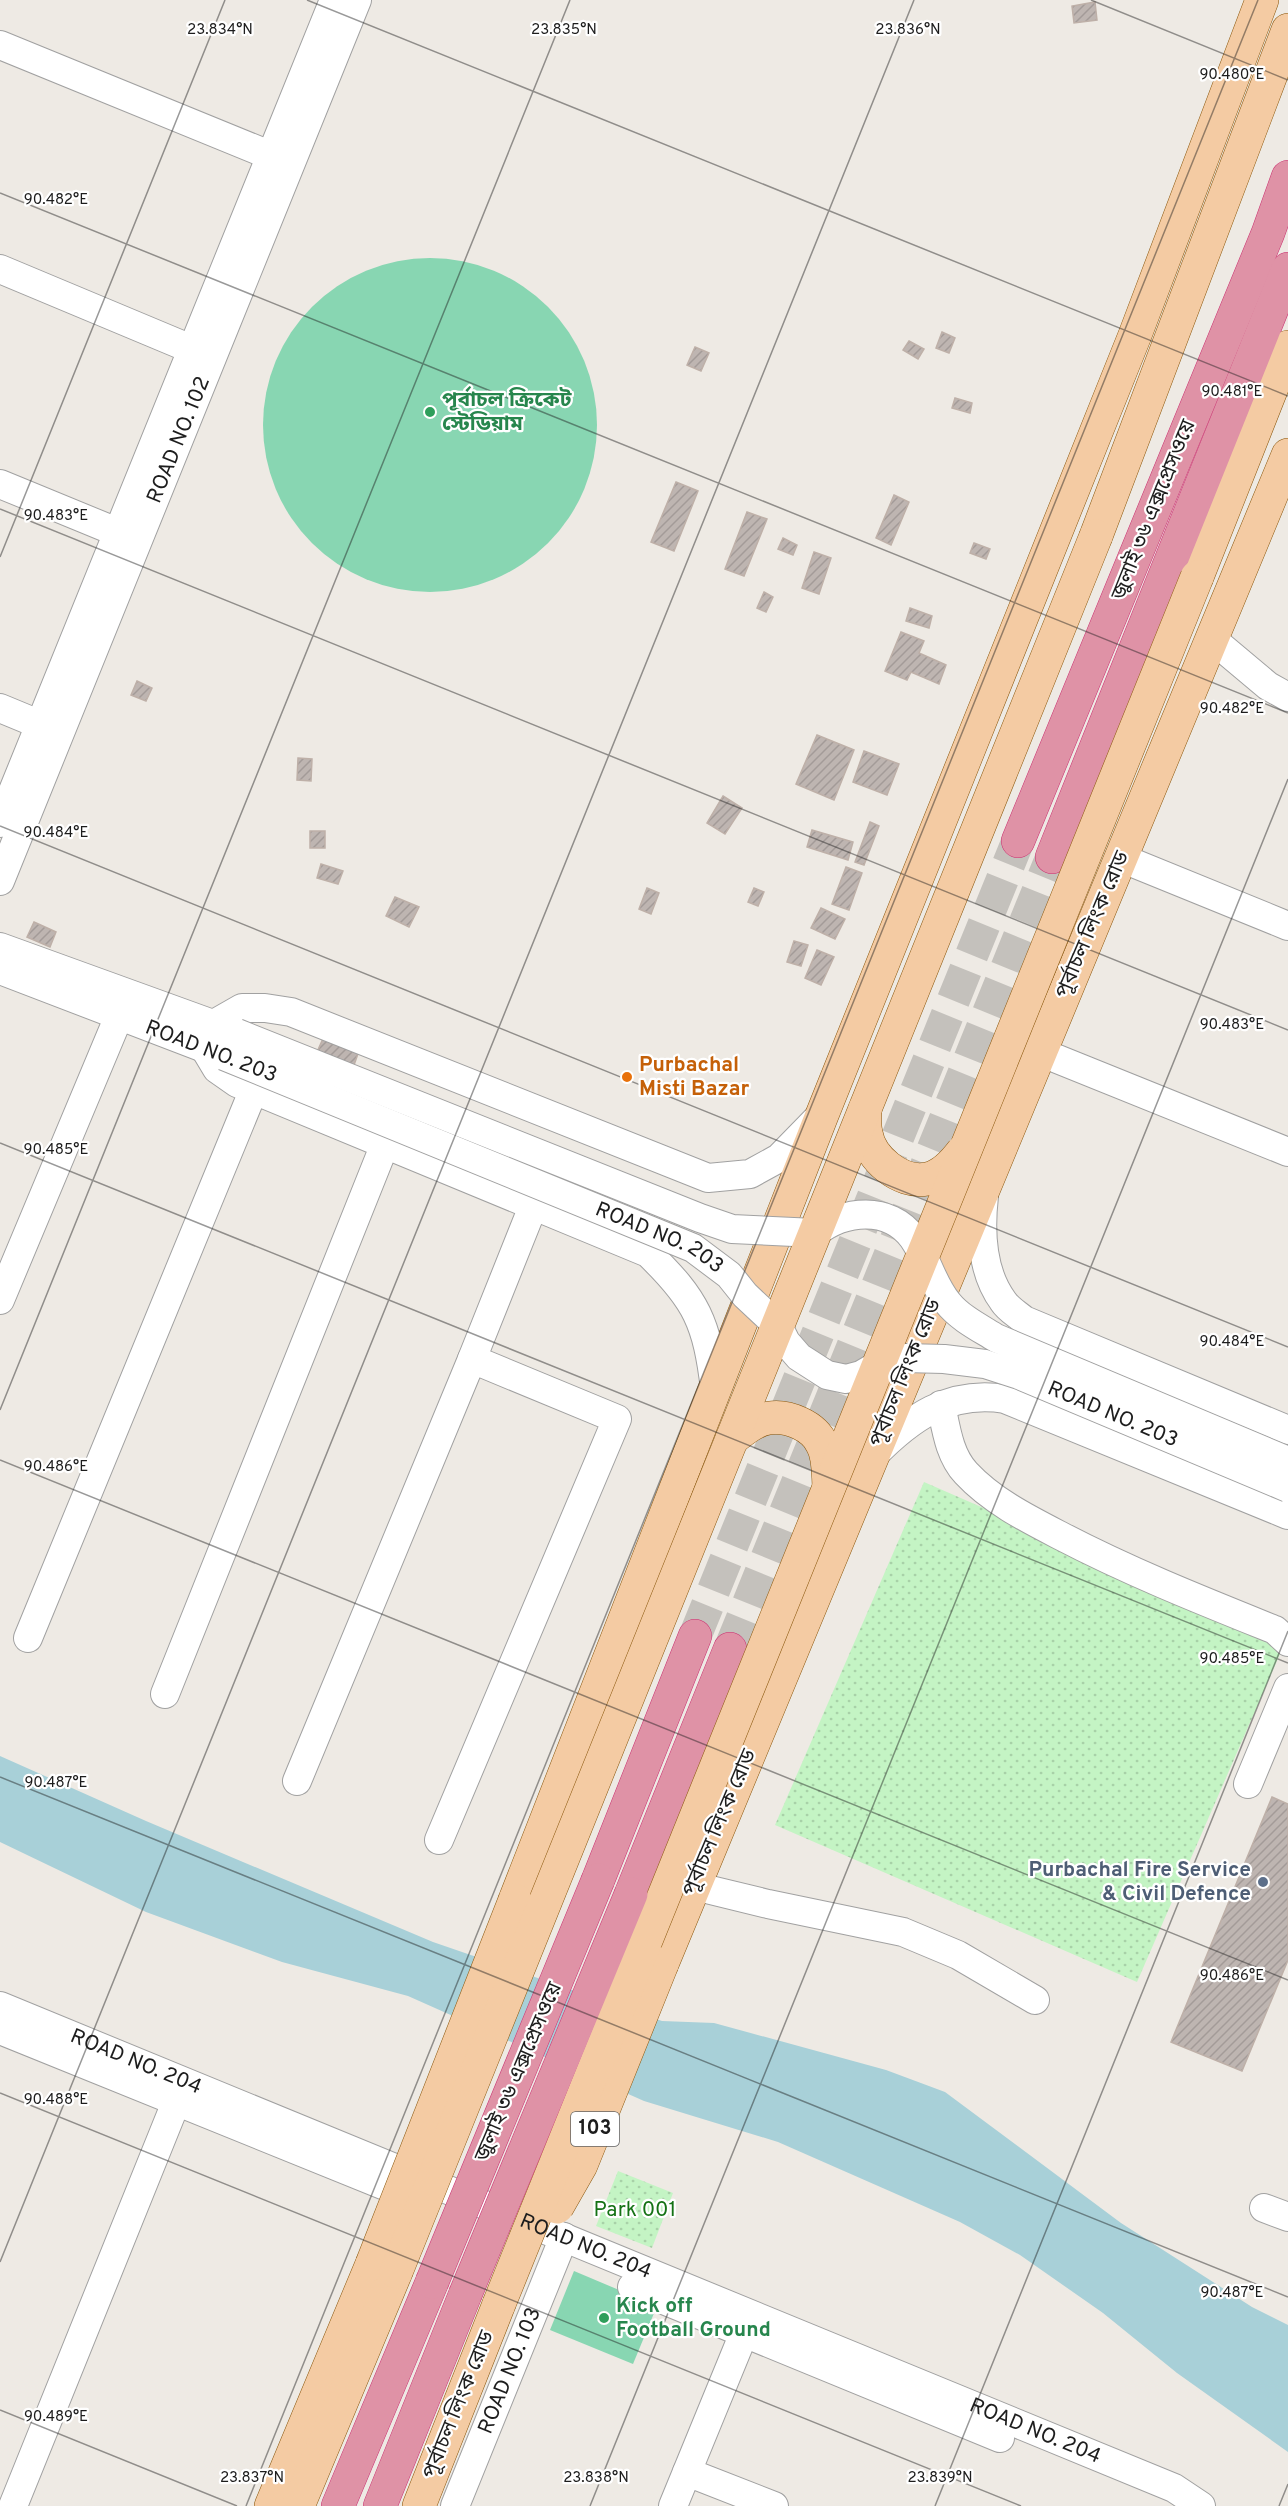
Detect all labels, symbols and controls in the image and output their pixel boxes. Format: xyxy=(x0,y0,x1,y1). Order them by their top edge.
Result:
text: 23.834°N xyxy=(187,21,253,40)
text: 23.835°N xyxy=(531,21,597,40)
text: 23.836°N xyxy=(875,21,941,40)
text: 90.480°E xyxy=(1200,66,1264,85)
text: 90.482°E xyxy=(24,191,88,210)
street label: ROAD NO. 102 xyxy=(141,372,217,507)
text: 90.481°E xyxy=(1201,383,1263,402)
place label: পূর্বাচল ক্রিকেট স্টেডিয়াম xyxy=(442,386,572,438)
marker: পূর্বাচল ক্রিকেট স্টেডিয়াম xyxy=(423,405,437,419)
street label: জুলাই ৩৬ এক্সপ্রেসওয়ে xyxy=(1105,415,1203,605)
text: 90.483°E xyxy=(24,507,88,526)
text: 90.482°E xyxy=(1200,700,1264,719)
text: 90.484°E xyxy=(24,824,88,843)
street label: পূর্বাচল লিংক রোড xyxy=(1049,846,1137,1003)
street label: ROAD NO. 203 xyxy=(141,1014,281,1090)
text: 90.483°E xyxy=(1200,1016,1264,1035)
place label: Purbachal Misti Bazar xyxy=(639,1052,750,1103)
marker: Purbachal Misti Bazar xyxy=(620,1070,634,1084)
text: 90.485°E xyxy=(24,1141,88,1160)
street label: ROAD NO. 203 xyxy=(591,1196,729,1280)
street label: পূর্বাচল লিংক রোড xyxy=(863,1294,948,1451)
text: 90.484°E xyxy=(1200,1333,1264,1352)
street label: ROAD NO. 203 xyxy=(1043,1375,1182,1454)
text: 90.486°E xyxy=(24,1458,88,1477)
text: 90.485°E xyxy=(1200,1650,1264,1669)
street label: পূর্বাচল লিংক রোড xyxy=(676,1744,764,1901)
text: 90.487°E xyxy=(24,1774,88,1793)
place label: Purbachal Fire Service & Civil Defence xyxy=(1029,1857,1251,1908)
marker: Purbachal Fire Service & Civil Defence xyxy=(1256,1875,1270,1889)
text: 90.486°E xyxy=(1200,1967,1264,1986)
street label: জুলাই ৩৬ এক্সপ্রেসওয়ে xyxy=(469,1978,569,2167)
street label: ROAD NO. 204 xyxy=(66,2023,206,2101)
text: 90.488°E xyxy=(24,2091,88,2110)
road number: 103 xyxy=(571,2112,619,2146)
park label: Park 001 xyxy=(594,2197,676,2224)
street label: ROAD NO. 204 xyxy=(516,2207,655,2285)
text: 90.487°E xyxy=(1200,2284,1264,2303)
place label: Kick off Football Ground xyxy=(616,2293,771,2344)
street label: ROAD NO. 103 xyxy=(472,2303,548,2438)
marker: Kick off Football Ground xyxy=(597,2311,611,2325)
street label: পূর্বাচল লিংক রোড xyxy=(416,2326,501,2483)
street label: ROAD NO. 204 xyxy=(965,2392,1105,2470)
text: 90.489°E xyxy=(24,2408,88,2427)
text: 23.837°N xyxy=(220,2469,284,2488)
text: 23.838°N xyxy=(563,2469,629,2488)
text: 23.839°N xyxy=(907,2469,973,2488)

